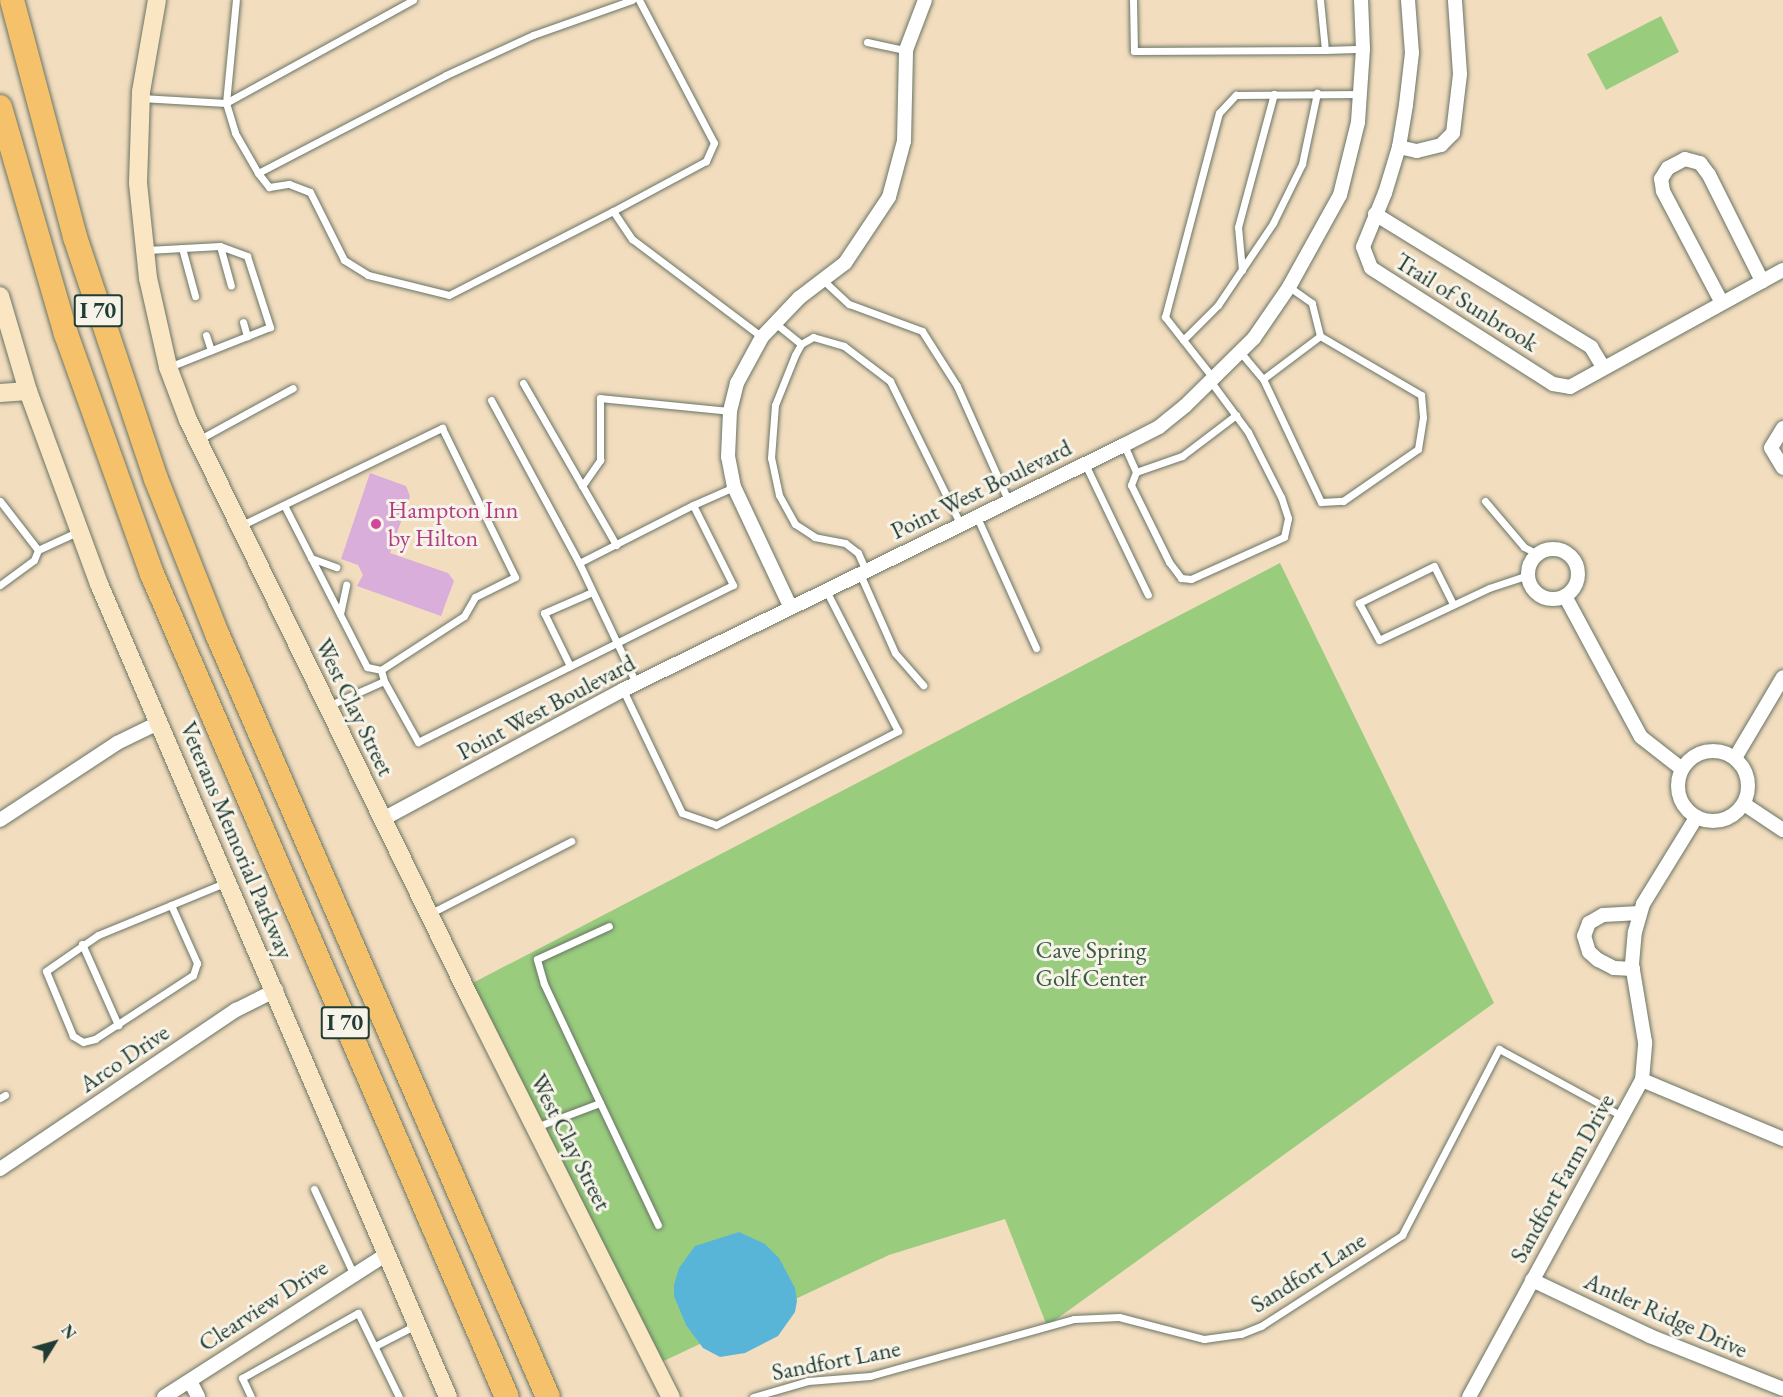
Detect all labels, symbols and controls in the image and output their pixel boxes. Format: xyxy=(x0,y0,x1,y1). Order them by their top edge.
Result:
street label: Trail of Sunbrook xyxy=(1390,246,1544,358)
road number: I 70 xyxy=(72,292,124,330)
street label: Point West Boulevard xyxy=(886,433,1076,545)
place label: Hampton Inn by Hilton xyxy=(388,496,519,552)
marker: Hampton Inn by Hilton xyxy=(369,517,383,531)
street label: West Clay Street xyxy=(309,634,401,780)
street label: Point West Boulevard xyxy=(452,648,640,766)
street label: Veterans Memorial Parkway xyxy=(174,717,300,963)
park label: Cave Spring Golf Center xyxy=(1035,936,1147,992)
road number: I 70 xyxy=(320,1004,370,1042)
street label: Arco Drive xyxy=(74,1018,174,1098)
street label: West Clay Street xyxy=(524,1069,618,1215)
street label: Sandfort Farm Drive xyxy=(1504,1088,1620,1268)
street label: Sandfort Lane xyxy=(1245,1225,1371,1319)
street label: Clearview Drive xyxy=(193,1253,333,1357)
street label: Antler Ridge Drive xyxy=(1580,1266,1752,1364)
north arrow xyxy=(24,1313,84,1373)
text: N xyxy=(56,1320,81,1343)
street label: Sandfort Lane xyxy=(769,1333,903,1387)

